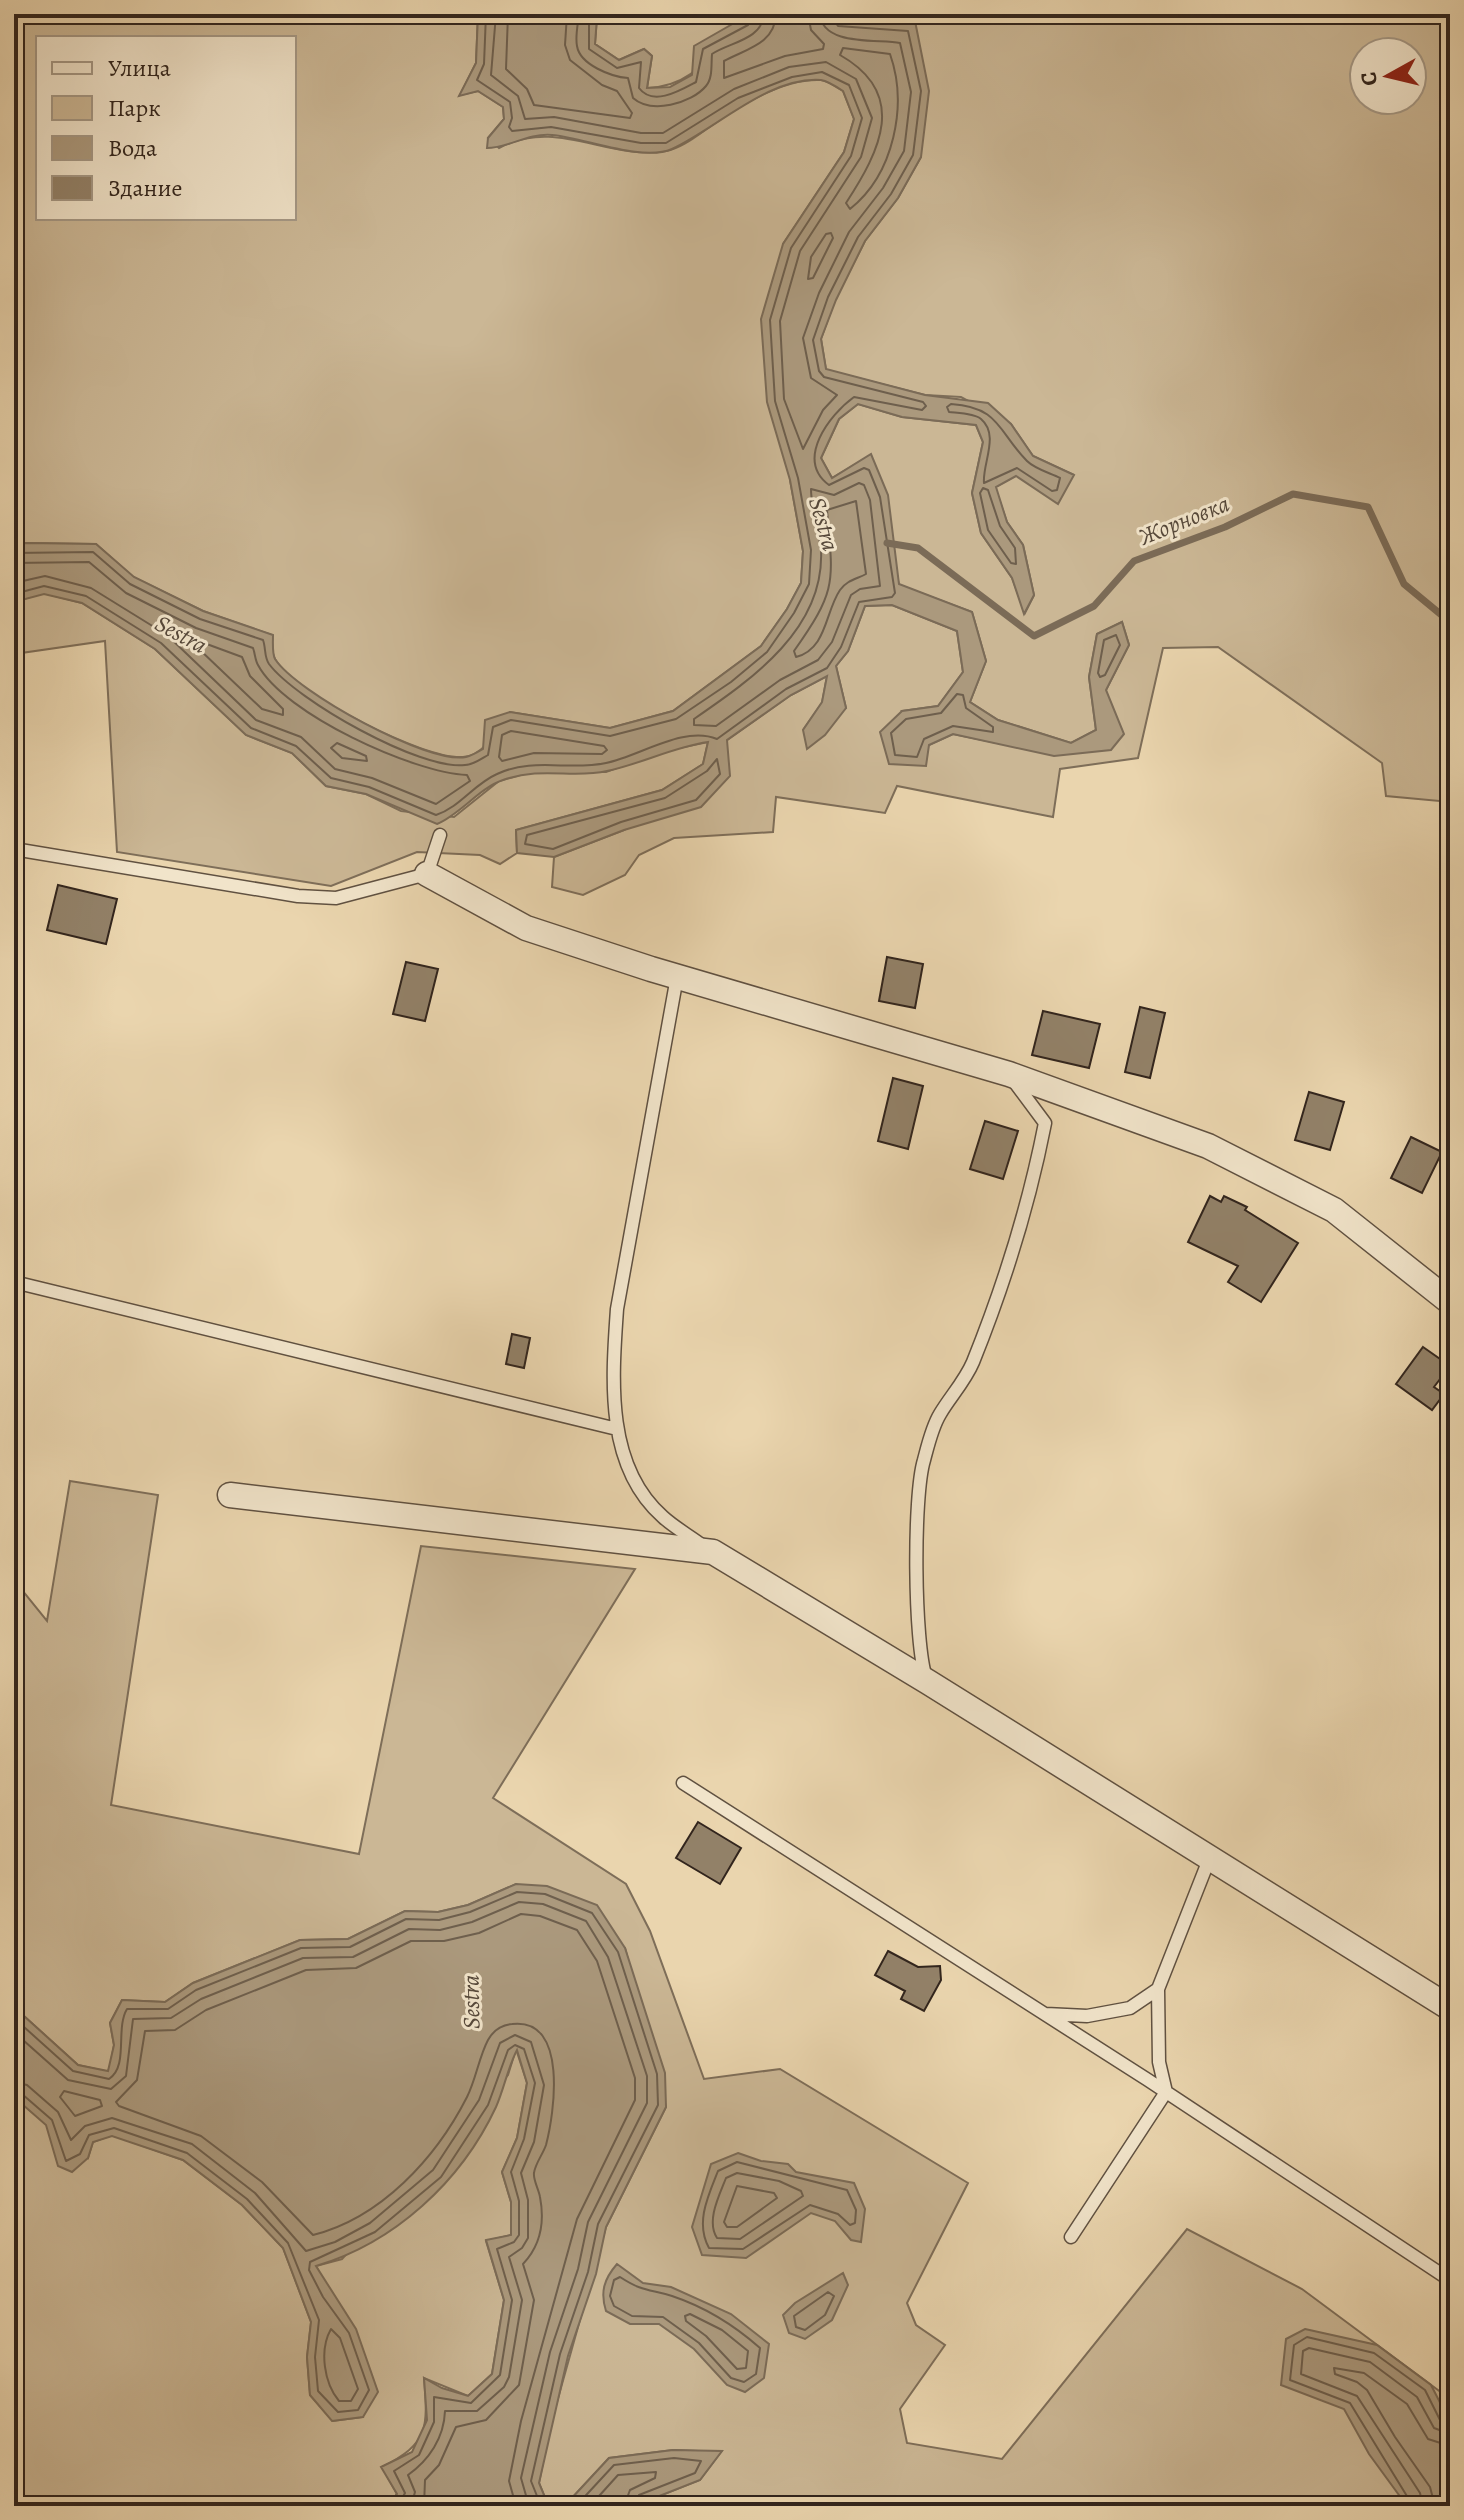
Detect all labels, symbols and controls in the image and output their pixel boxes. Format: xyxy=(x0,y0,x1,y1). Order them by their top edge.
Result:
legend xyxy=(36,36,296,220)
north arrow xyxy=(1348,36,1428,116)
text: Улица xyxy=(108,52,171,84)
text: С xyxy=(1353,70,1385,87)
text: Парк xyxy=(108,92,161,124)
text: Вода xyxy=(108,132,157,164)
text: Здание xyxy=(108,172,183,204)
water label: Жорновка xyxy=(1133,487,1234,553)
water label: Sestra xyxy=(801,493,847,555)
water label: Sestra xyxy=(149,607,213,661)
water label: Sestra xyxy=(455,1975,487,2029)

